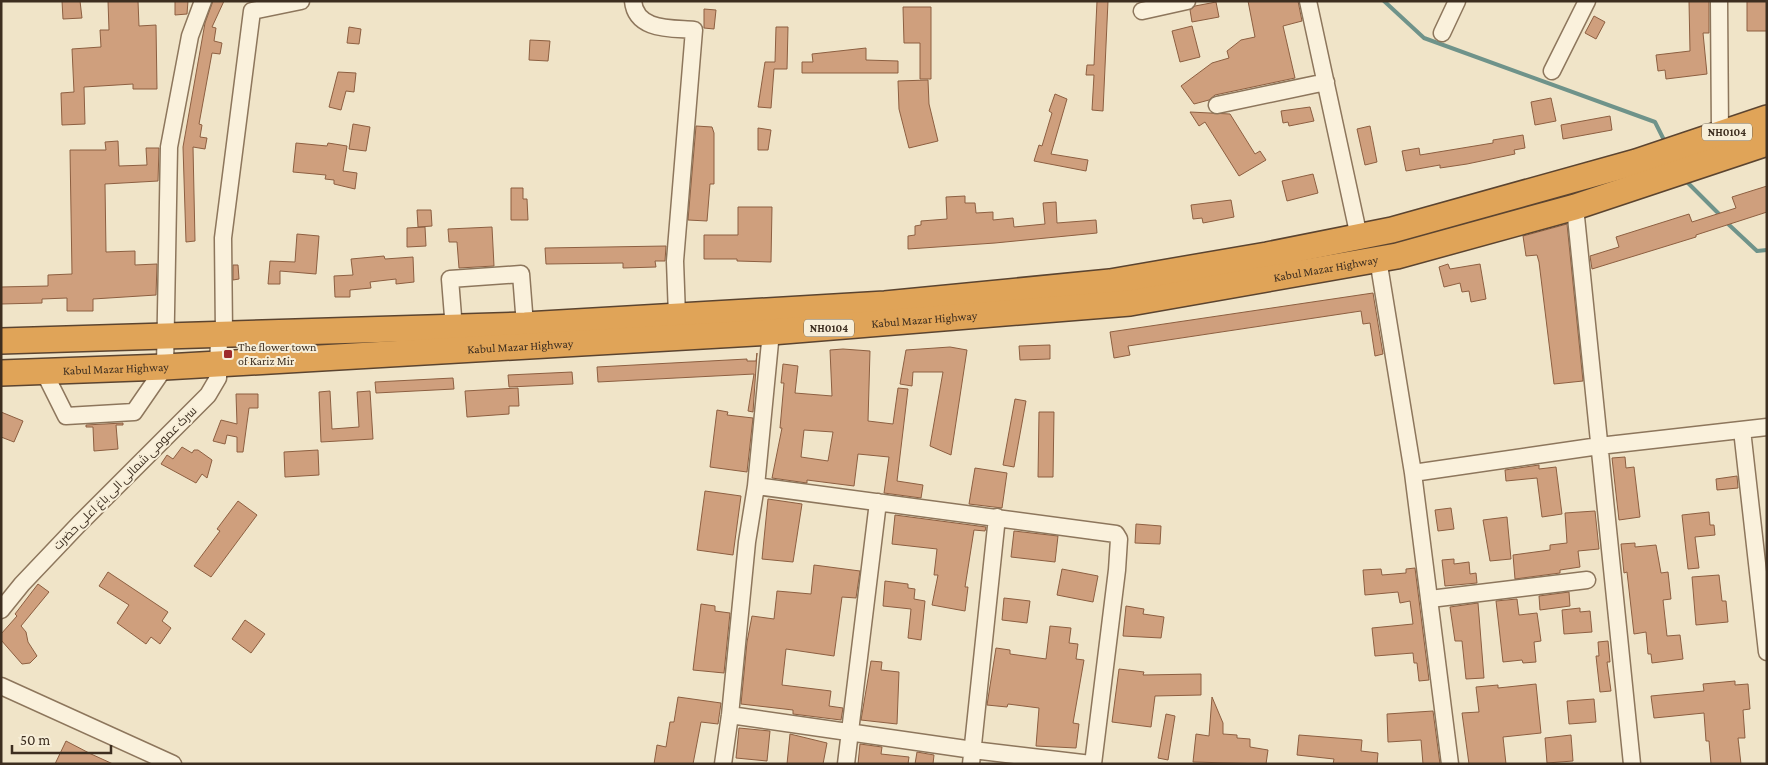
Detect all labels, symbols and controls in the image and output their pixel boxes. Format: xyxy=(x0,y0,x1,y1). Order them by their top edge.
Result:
road number: NH0104 xyxy=(1702,124,1752,140)
street label: Kabul Mazar Highway xyxy=(1272,252,1380,285)
street label: Kabul Mazar Highway xyxy=(871,308,978,331)
road number: NH0104 xyxy=(804,319,854,336)
street label: Kabul Mazar Highway xyxy=(467,336,574,357)
place label: The flower town of Kariz Mir xyxy=(238,340,317,368)
marker: The flower town of Kariz Mir xyxy=(222,348,234,360)
street label: Kabul Mazar Highway xyxy=(63,360,170,378)
street label: سرک عمومی شمالی الی باغ اعلی حضرت xyxy=(50,403,200,553)
scale bar xyxy=(12,722,111,754)
text: 50 m xyxy=(20,732,50,748)

